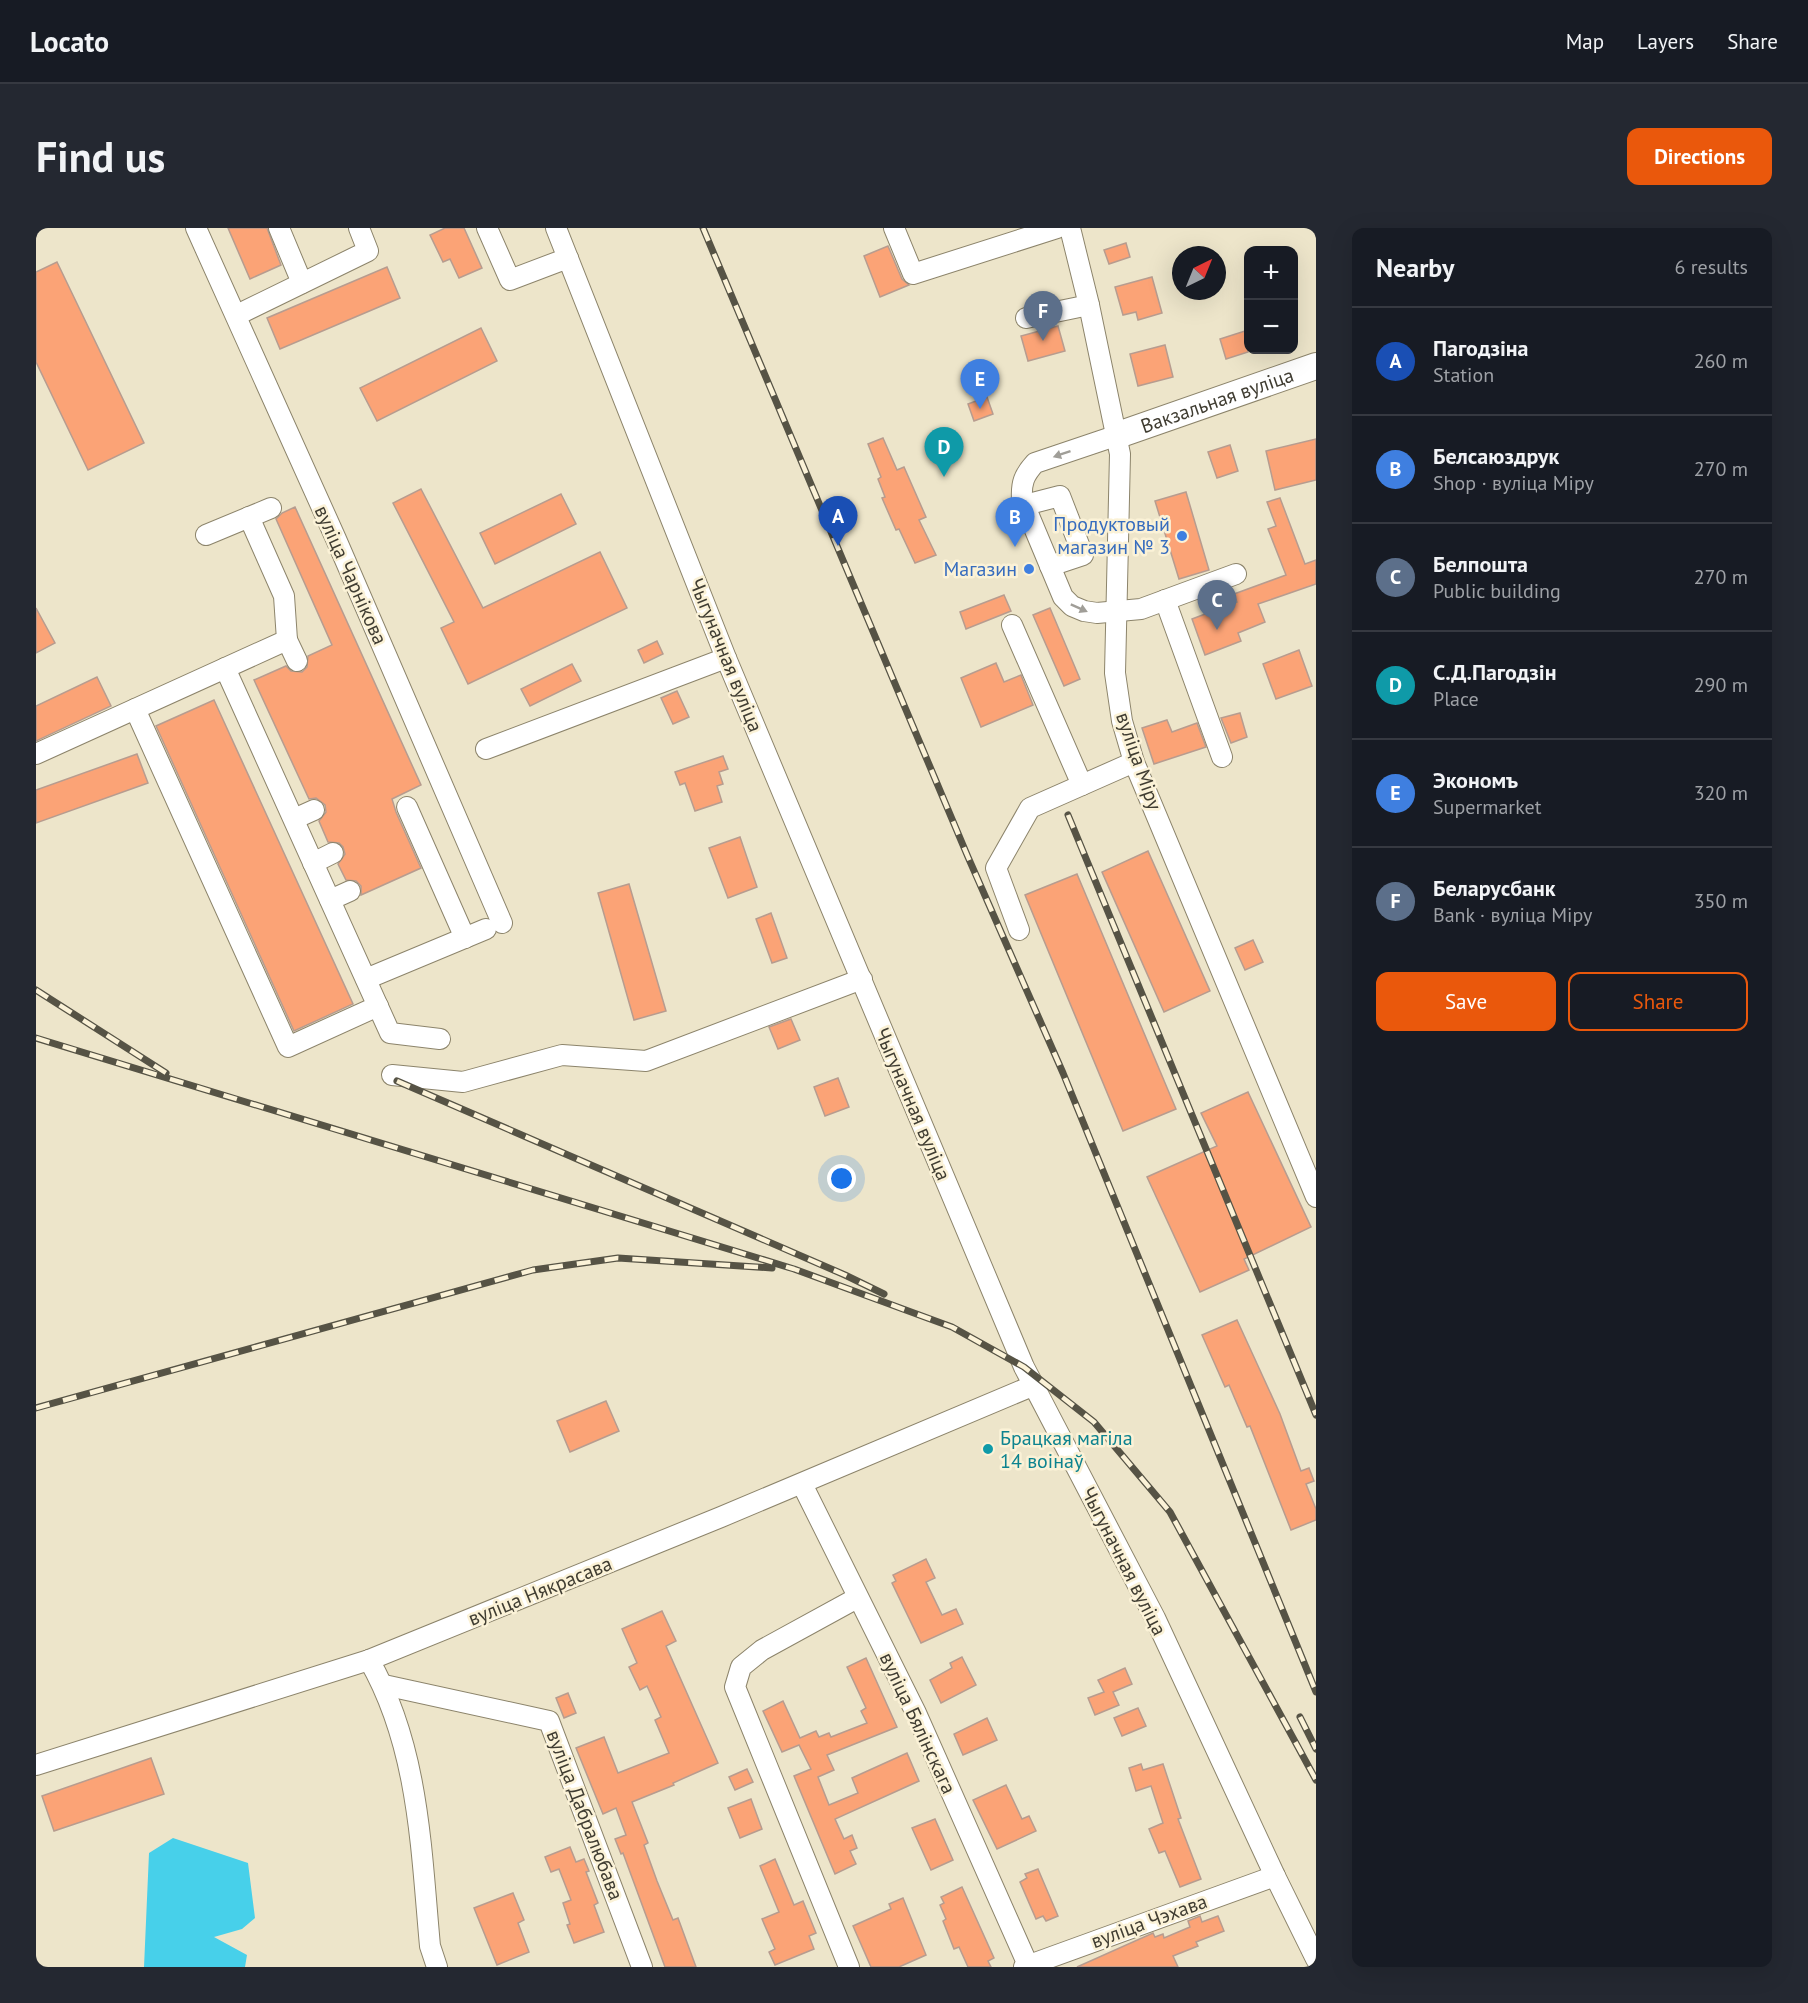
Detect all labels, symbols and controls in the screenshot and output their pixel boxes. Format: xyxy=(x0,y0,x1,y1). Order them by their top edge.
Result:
text: Locato xyxy=(30,23,109,60)
text: Map xyxy=(1566,28,1604,55)
text: Layers xyxy=(1637,28,1694,55)
text: Share xyxy=(1727,28,1778,55)
button: Directions xyxy=(1627,128,1772,185)
text: Find us xyxy=(36,129,165,184)
north arrow xyxy=(1172,246,1226,300)
map controls xyxy=(1244,246,1298,354)
button: + xyxy=(1244,246,1298,300)
text: Nearby xyxy=(1376,251,1454,284)
text: 6 results xyxy=(1675,254,1748,280)
pin: F xyxy=(1024,291,1062,341)
button: − xyxy=(1244,300,1298,354)
text: Пагодзіна xyxy=(1433,334,1529,362)
text: A xyxy=(1389,348,1402,374)
text: 260 m xyxy=(1694,348,1748,374)
pin: E xyxy=(960,360,1000,409)
street label: Вакзальная вуліца xyxy=(1137,362,1297,439)
text: Station xyxy=(1433,362,1494,388)
pin: D xyxy=(924,428,964,477)
text: Белсаюздрук xyxy=(1433,442,1559,470)
one-way arrow xyxy=(1053,450,1071,459)
text: B xyxy=(1390,456,1401,482)
text: 270 m xyxy=(1694,456,1748,482)
text: Shop · вуліца Міру xyxy=(1433,470,1594,496)
pin: A xyxy=(818,496,858,546)
pin: B xyxy=(996,498,1034,547)
street label: вуліца Чарнікова xyxy=(309,501,393,649)
place label: Продуктовый магазин № 3 xyxy=(1053,511,1170,560)
marker: Продуктовый магазин № 3 xyxy=(1175,529,1189,543)
text: Белпошта xyxy=(1433,550,1528,578)
place label: Магазин xyxy=(943,556,1017,582)
marker: Магазин xyxy=(1022,562,1036,576)
text: C xyxy=(1390,564,1401,590)
text: 270 m xyxy=(1694,564,1748,590)
street label: Чыгуначная вуліца xyxy=(683,574,769,736)
text: Public building xyxy=(1433,578,1561,604)
pin: C xyxy=(1198,580,1236,630)
one-way arrow xyxy=(1070,603,1088,613)
text: С.Д.Пагодзін xyxy=(1433,658,1557,686)
text: D xyxy=(1389,672,1402,698)
text: 290 m xyxy=(1694,672,1748,698)
text: Place xyxy=(1433,686,1479,712)
street label: вуліца Міру xyxy=(1110,709,1168,814)
text: Экономъ xyxy=(1433,766,1518,794)
text: E xyxy=(1390,780,1401,806)
text: 320 m xyxy=(1694,780,1748,806)
text: Supermarket xyxy=(1433,794,1541,820)
text: Беларусбанк xyxy=(1433,874,1556,902)
text: F xyxy=(1390,888,1401,914)
text: 350 m xyxy=(1694,888,1748,914)
text: Bank · вуліца Міру xyxy=(1433,902,1592,928)
button: Save xyxy=(1376,972,1556,1031)
button: Share xyxy=(1568,972,1748,1031)
street label: Чыгуначная вуліца xyxy=(869,1024,957,1184)
your location xyxy=(827,1164,856,1193)
place label: Брацкая магіла 14 воінаў xyxy=(1000,1425,1133,1474)
marker: Брацкая магіла 14 воінаў xyxy=(981,1442,995,1456)
street label: Чыгуначная вуліца xyxy=(1075,1482,1173,1640)
street label: вуліца Някрасава xyxy=(464,1550,616,1632)
street label: вуліца Бялінскага xyxy=(874,1648,962,1798)
street label: вуліца Дабралюбава xyxy=(541,1726,629,1904)
street label: вуліца Чэхава xyxy=(1087,1888,1211,1954)

